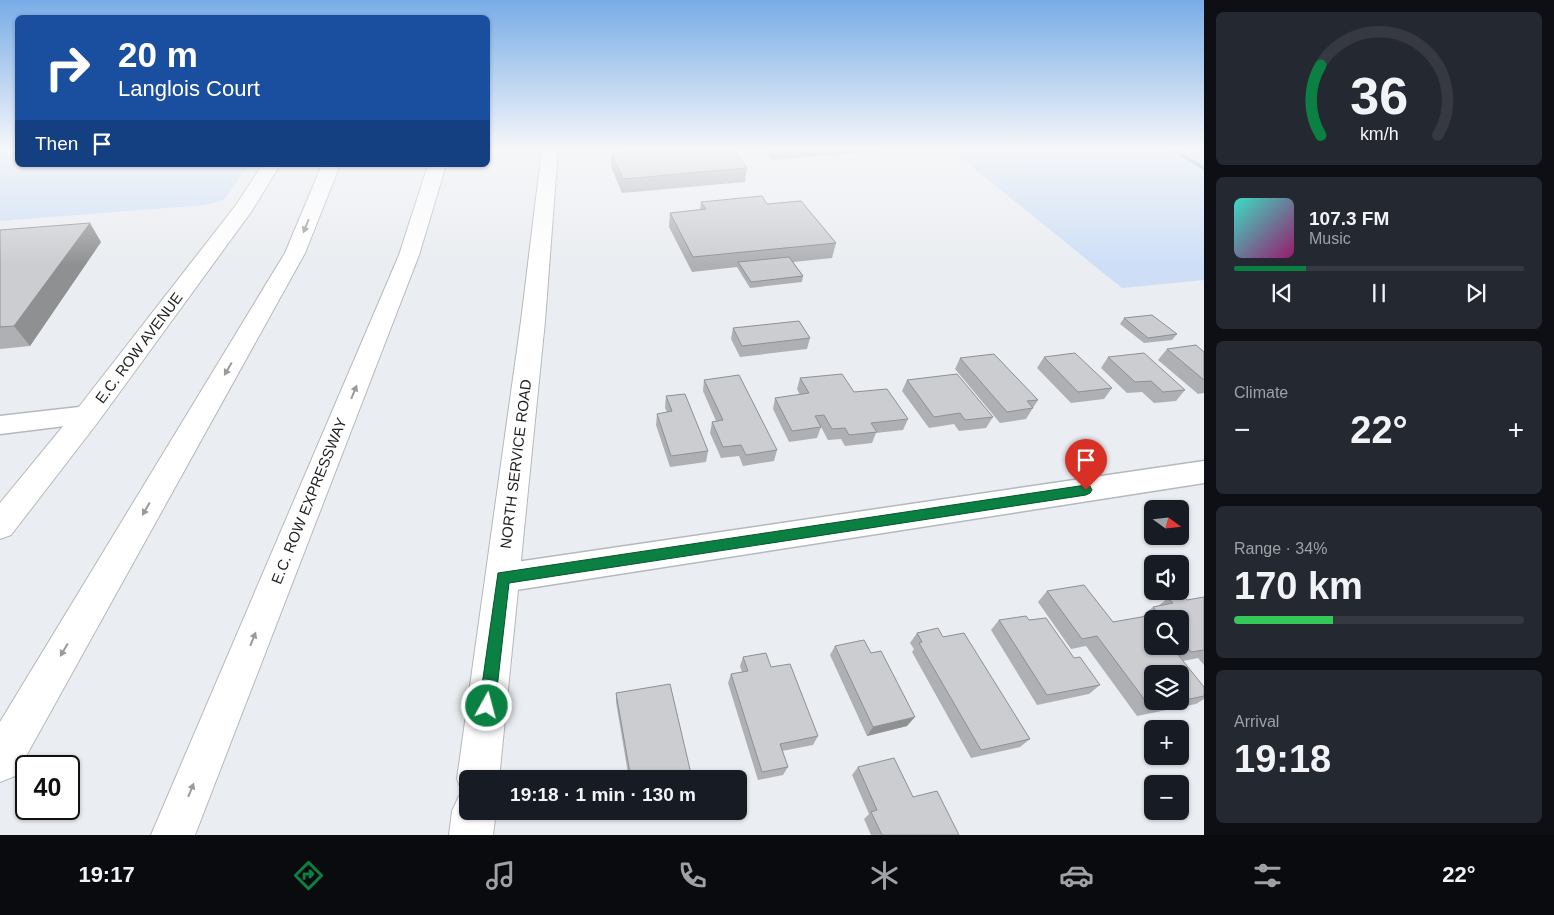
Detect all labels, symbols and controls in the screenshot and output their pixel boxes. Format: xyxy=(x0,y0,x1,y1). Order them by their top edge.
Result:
icon: right xyxy=(35,35,100,100)
text: 20 m xyxy=(118,35,198,74)
text: 36 xyxy=(1350,67,1408,125)
text: Langlois Court xyxy=(118,76,260,101)
text: km/h xyxy=(1360,124,1398,144)
icon: arrive xyxy=(88,130,116,158)
text: Then xyxy=(35,133,78,154)
text: 107.3 FM xyxy=(1309,208,1389,229)
one-way arrow xyxy=(301,219,309,234)
text: Music xyxy=(1309,230,1351,247)
icon: previous xyxy=(1268,279,1296,307)
icon: pause xyxy=(1365,279,1393,307)
icon: next xyxy=(1462,279,1490,307)
street label: E.C. ROW AVENUE xyxy=(92,289,186,406)
one-way arrow xyxy=(223,362,232,375)
street label: NORTH SERVICE ROAD xyxy=(497,378,534,549)
text: Climate xyxy=(1234,384,1288,401)
one-way arrow xyxy=(350,385,358,399)
text: 22° xyxy=(1350,409,1408,451)
text: − xyxy=(1234,414,1250,445)
text: + xyxy=(1508,414,1524,445)
street label: E.C. ROW EXPRESSWAY xyxy=(267,415,350,586)
pin xyxy=(1065,439,1107,490)
icon: arrive xyxy=(1072,446,1100,474)
north arrow xyxy=(1144,500,1189,545)
map controls xyxy=(1144,500,1189,820)
one-way arrow xyxy=(142,502,150,517)
text: Range · 34% xyxy=(1234,540,1327,557)
button: sound xyxy=(1144,555,1189,600)
text: 170 km xyxy=(1234,565,1363,607)
button: search xyxy=(1144,610,1189,655)
one-way arrow xyxy=(249,632,257,646)
one-way arrow xyxy=(60,643,69,656)
button: layers xyxy=(1144,665,1189,710)
position arrow xyxy=(460,679,512,731)
text: Arrival xyxy=(1234,713,1279,730)
button: + xyxy=(1144,720,1189,765)
text: 19:18 xyxy=(1234,738,1331,780)
speed limit sign: 40 xyxy=(15,755,80,820)
button: − xyxy=(1144,775,1189,820)
one-way arrow xyxy=(188,783,196,797)
text: 19:18 · 1 min · 130 m xyxy=(510,784,696,805)
icon: directions xyxy=(291,858,326,893)
icon: music xyxy=(483,858,518,893)
icon: phone xyxy=(675,858,710,893)
icon: climate xyxy=(867,858,902,893)
icon: car xyxy=(1059,858,1094,893)
icon: filters xyxy=(1250,858,1285,893)
text: 19:17 xyxy=(78,862,135,887)
text: 22° xyxy=(1442,862,1476,887)

